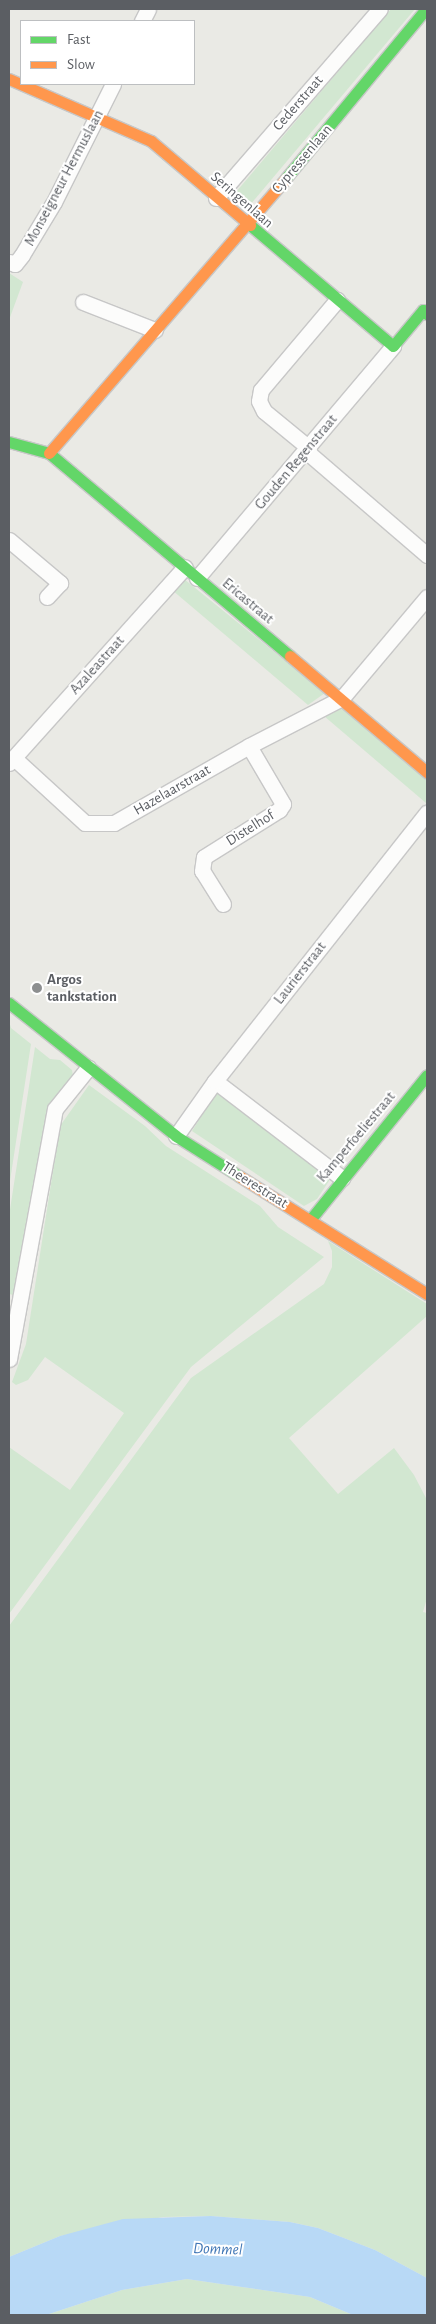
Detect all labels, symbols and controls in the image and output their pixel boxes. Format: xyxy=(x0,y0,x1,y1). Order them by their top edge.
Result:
legend xyxy=(20,20,195,85)
text: Fast xyxy=(67,32,90,47)
text: Slow xyxy=(67,57,95,72)
street label: Cederstraat xyxy=(269,72,327,134)
street label: Monseigneur Hermuslaan xyxy=(21,107,107,249)
street label: Cypressenlaan xyxy=(268,121,336,197)
street label: Seringenlaan xyxy=(207,168,277,232)
street label: Gouden Regenstraat xyxy=(251,411,341,513)
street label: Ericastraat xyxy=(219,574,277,628)
street label: Azaleastraat xyxy=(66,632,128,698)
street label: Hazelaarstraat xyxy=(130,761,214,819)
street label: Distelhof xyxy=(223,806,277,850)
street label: Laurierstraat xyxy=(270,938,330,1008)
place label: Argos tankstation xyxy=(47,970,117,1005)
marker: Argos tankstation xyxy=(31,982,43,994)
street label: Kamperfoeliestraat xyxy=(313,1088,399,1186)
street label: Theerestraat xyxy=(219,1158,291,1212)
water label: Dommel xyxy=(193,2239,243,2259)

